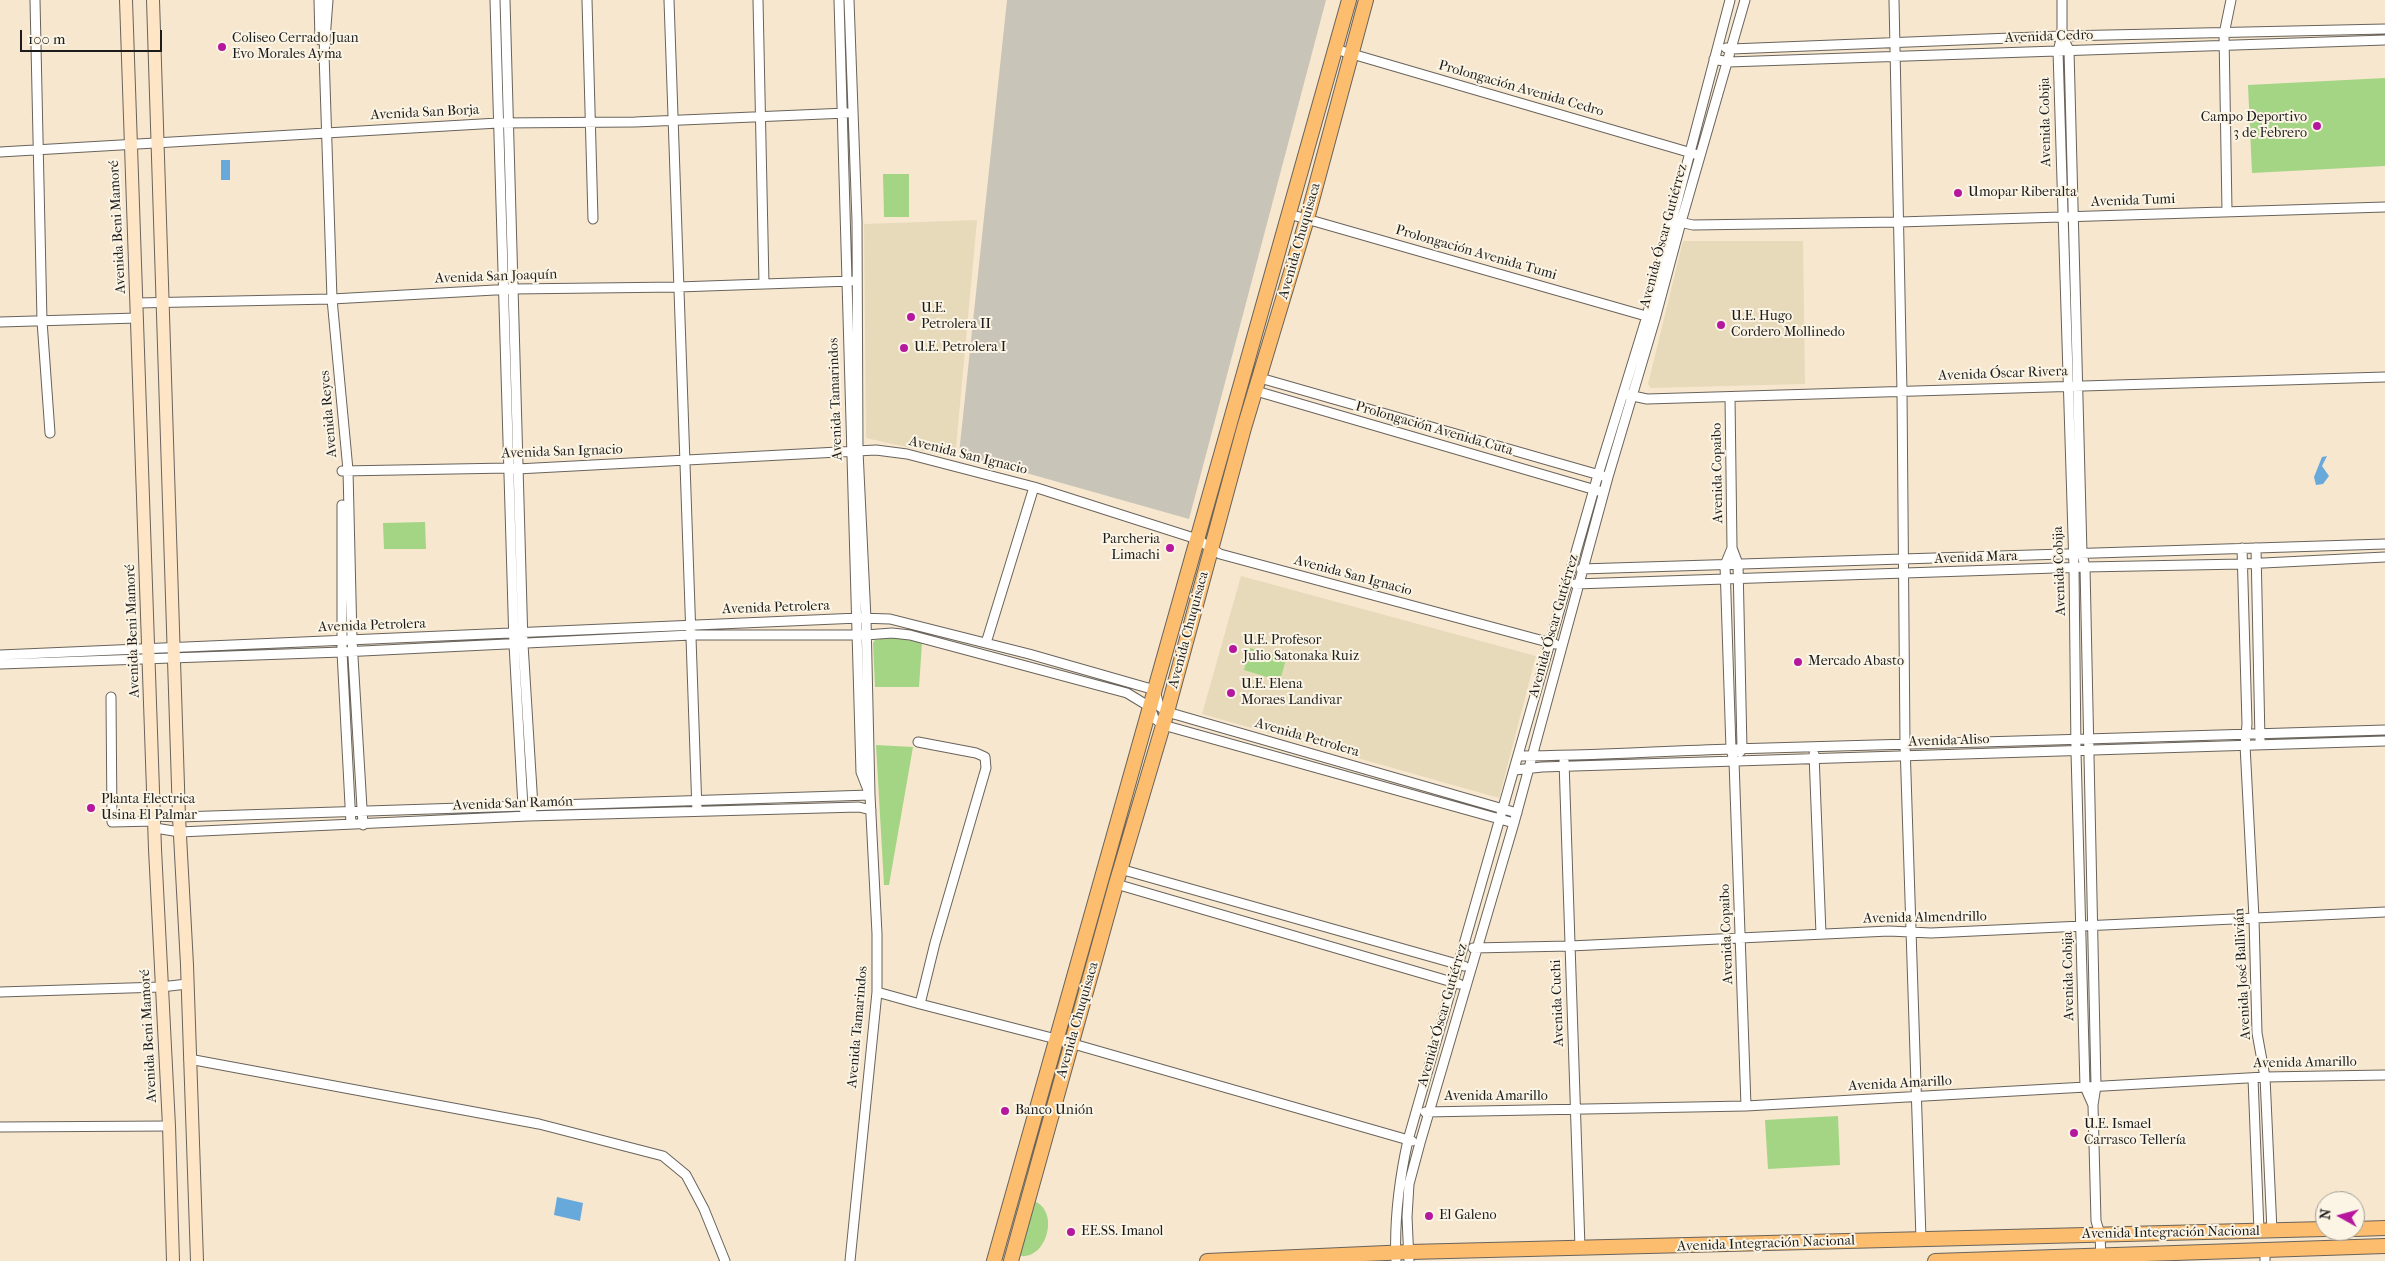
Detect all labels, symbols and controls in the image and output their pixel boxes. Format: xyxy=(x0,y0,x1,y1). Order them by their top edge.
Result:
scale bar xyxy=(22,20,165,52)
street label: Avenida Cedro xyxy=(2004,27,2094,47)
text: 100 m xyxy=(28,30,66,48)
place label: Coliseo Cerrado Juan Evo Morales Ayma xyxy=(232,31,359,64)
marker: Coliseo Cerrado Juan Evo Morales Ayma xyxy=(216,41,228,53)
street label: Prolongación Avenida Cedro xyxy=(1436,57,1606,121)
street label: Avenida Cobija xyxy=(2037,77,2055,167)
street label: Avenida San Borja xyxy=(370,102,480,124)
place label: Campo Deportivo 3 de Febrero xyxy=(2201,110,2307,142)
marker: Campo Deportivo 3 de Febrero xyxy=(2311,120,2323,132)
street label: Avenida Beni Mamoré xyxy=(106,160,130,294)
street label: Avenida Óscar Gutiérrez xyxy=(1637,162,1691,310)
street label: Avenida Chuquisaca xyxy=(1275,181,1325,301)
place label: Umopar Riberalta xyxy=(1968,185,2077,201)
marker: Umopar Riberalta xyxy=(1952,187,1964,199)
street label: Avenida Tumi xyxy=(2090,191,2176,211)
street label: Prolongación Avenida Tumi xyxy=(1393,222,1559,284)
street label: Avenida San Joaquín xyxy=(434,266,558,288)
place label: U.E. Petrolera II xyxy=(921,301,991,334)
place label: U.E. Hugo Cordero Mollinedo xyxy=(1731,309,1845,342)
marker: U.E. Petrolera II xyxy=(905,311,917,323)
marker: U.E. Hugo Cordero Mollinedo xyxy=(1715,319,1727,331)
street label: Avenida Tamarindos xyxy=(825,337,847,461)
place label: U.E. Petrolera I xyxy=(914,340,1006,356)
marker: U.E. Petrolera I xyxy=(898,342,910,354)
street label: Avenida Óscar Rivera xyxy=(1938,363,2068,385)
street label: Avenida Reyes xyxy=(317,370,341,458)
street label: Prolongación Avenida Cuta xyxy=(1353,398,1515,460)
street label: Avenida Copaibo xyxy=(1709,422,1727,524)
street label: Avenida San Ignacio xyxy=(907,433,1029,479)
street label: Avenida San Ignacio xyxy=(501,441,623,463)
street label: Avenida Cobija xyxy=(2050,526,2070,616)
place label: Parcheria Limachi xyxy=(1102,532,1160,564)
marker: Parcheria Limachi xyxy=(1164,542,1176,554)
street label: Avenida Mara xyxy=(1934,548,2018,568)
street label: Avenida San Ignacio xyxy=(1292,552,1414,600)
street label: Avenida Óscar Gutiérrez xyxy=(1525,552,1583,700)
street label: Avenida Beni Mamoré xyxy=(122,564,144,698)
street label: Avenida Chuquisaca xyxy=(1165,570,1213,690)
street label: Avenida Petrolera xyxy=(722,598,830,618)
street label: Avenida Petrolera xyxy=(318,616,426,636)
place label: U.E. Profesor Julio Satonaka Ruiz xyxy=(1243,633,1359,666)
marker: U.E. Profesor Julio Satonaka Ruiz xyxy=(1227,643,1239,655)
place label: Mercado Abasto xyxy=(1808,654,1904,670)
marker: Mercado Abasto xyxy=(1792,656,1804,668)
place label: U.E. Elena Moraes Landivar xyxy=(1241,677,1342,710)
marker: U.E. Elena Moraes Landivar xyxy=(1225,687,1237,699)
street label: Avenida Petrolera xyxy=(1253,715,1361,761)
street label: Avenida Aliso xyxy=(1908,731,1990,751)
place label: Planta Electrica Usina El Palmar xyxy=(101,792,197,824)
street label: Avenida San Ramón xyxy=(453,794,573,814)
marker: Planta Electrica Usina El Palmar xyxy=(85,802,97,814)
street label: Avenida Copaibo xyxy=(1717,883,1737,985)
street label: Avenida José Ballivián xyxy=(2231,908,2255,1040)
street label: Avenida Almendrillo xyxy=(1863,909,1987,927)
street label: Avenida Cobija xyxy=(2060,931,2078,1021)
street label: Avenida Óscar Gutiérrez xyxy=(1414,941,1472,1089)
street label: Avenida Cuchi xyxy=(1548,959,1568,1047)
street label: Avenida Chuquisaca xyxy=(1053,960,1103,1080)
street label: Avenida Tamarindos xyxy=(844,965,872,1089)
street label: Avenida Beni Mamoré xyxy=(137,969,161,1103)
street label: Avenida Amarillo xyxy=(2253,1054,2357,1072)
street label: Avenida Amarillo xyxy=(1848,1073,1952,1095)
street label: Avenida Amarillo xyxy=(1444,1089,1548,1105)
place label: Banco Unión xyxy=(1015,1103,1093,1119)
marker: Banco Unión xyxy=(999,1105,1011,1117)
place label: U.E. Ismael Carrasco Tellería xyxy=(2084,1117,2186,1150)
marker: U.E. Ismael Carrasco Tellería xyxy=(2068,1127,2080,1139)
north arrow xyxy=(2315,1191,2365,1241)
place label: El Galeno xyxy=(1439,1208,1497,1224)
text: N xyxy=(2317,1208,2335,1221)
marker: El Galeno xyxy=(1423,1210,1435,1222)
street label: Avenida Integración Nacional xyxy=(2082,1223,2260,1243)
place label: EE.SS. Imanol xyxy=(1081,1224,1163,1240)
marker: EE.SS. Imanol xyxy=(1065,1226,1077,1238)
street label: Avenida Integración Nacional xyxy=(1677,1233,1855,1255)

